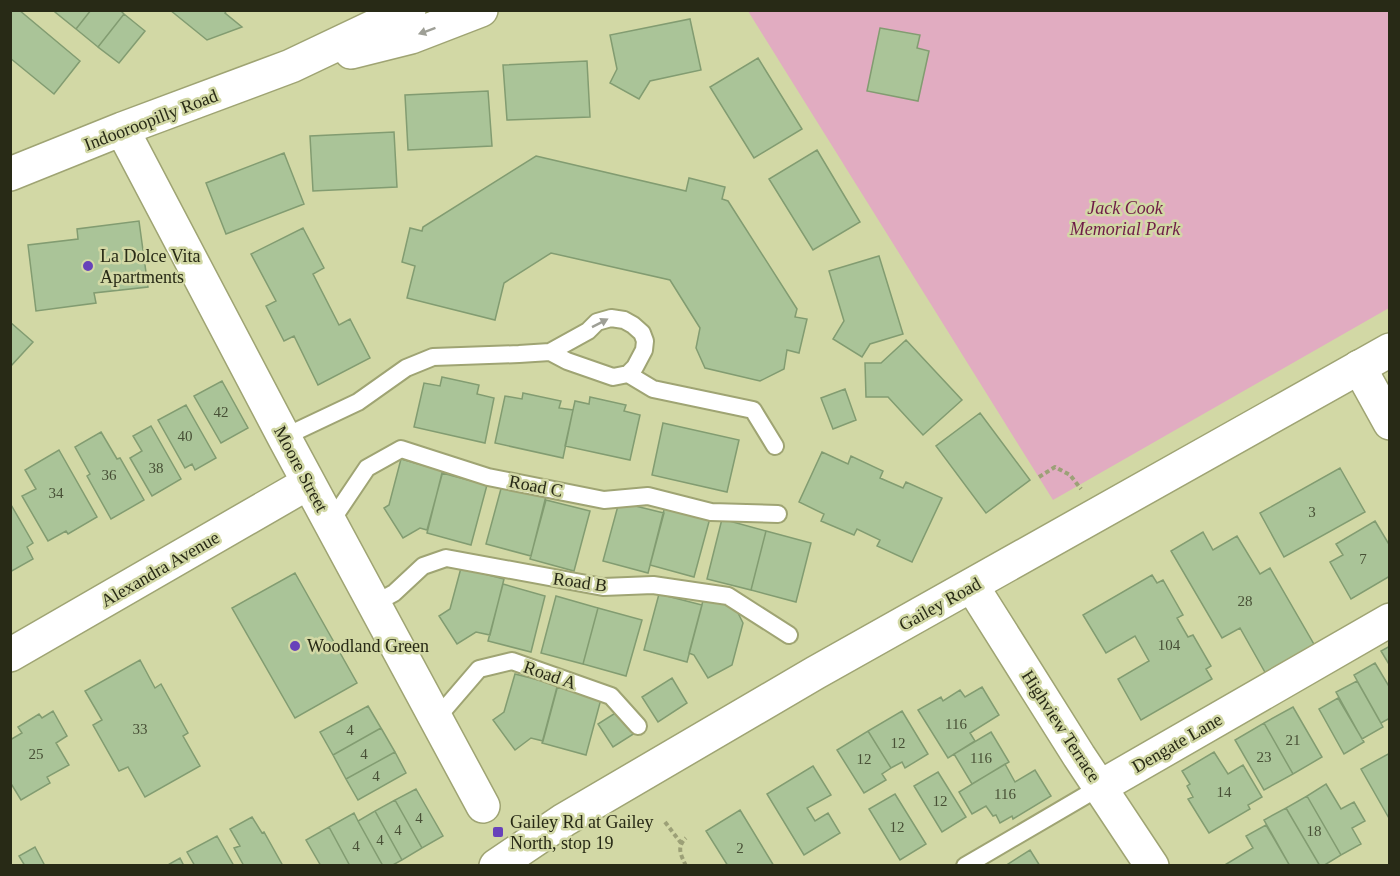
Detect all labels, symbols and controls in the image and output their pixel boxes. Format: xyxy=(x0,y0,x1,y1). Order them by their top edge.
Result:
one-way arrow xyxy=(418,27,436,37)
street label: Indooroopilly Road xyxy=(81,85,221,155)
park label: Jack Cook Memorial Park xyxy=(1069,198,1181,239)
place label: La Dolce Vita Apartments xyxy=(100,246,201,287)
marker: La Dolce Vita Apartments xyxy=(81,259,95,273)
one-way arrow xyxy=(592,318,609,328)
house number: 42 xyxy=(214,404,229,420)
street label: Moore Street xyxy=(270,423,332,515)
house number: 40 xyxy=(178,428,193,444)
house number: 38 xyxy=(149,460,164,476)
house number: 36 xyxy=(102,467,117,483)
street label: Road C xyxy=(507,471,565,501)
house number: 34 xyxy=(49,485,64,501)
house number: 3 xyxy=(1308,504,1316,520)
street label: Alexandra Avenue xyxy=(97,527,223,611)
house number: 7 xyxy=(1359,551,1367,567)
street label: Road B xyxy=(552,568,608,596)
street label: Gailey Road xyxy=(896,573,984,635)
house number: 28 xyxy=(1238,593,1253,609)
place label: Woodland Green xyxy=(307,636,429,656)
house number: 104 xyxy=(1158,637,1181,653)
marker: Woodland Green xyxy=(288,639,302,653)
street label: Road A xyxy=(521,657,579,693)
street label: Highview Terrace xyxy=(1018,667,1104,785)
street label: Dengate Lane xyxy=(1129,709,1225,777)
house number: 116 xyxy=(945,716,967,732)
house number: 33 xyxy=(133,721,148,737)
house number: 4 xyxy=(346,722,354,738)
house number: 21 xyxy=(1286,732,1301,748)
house number: 12 xyxy=(891,735,906,751)
house number: 25 xyxy=(29,746,44,762)
house number: 4 xyxy=(360,746,368,762)
house number: 23 xyxy=(1257,749,1272,765)
house number: 116 xyxy=(970,750,992,766)
house number: 12 xyxy=(857,751,872,767)
house number: 4 xyxy=(372,768,380,784)
house number: 14 xyxy=(1217,784,1232,800)
house number: 116 xyxy=(994,786,1016,802)
house number: 12 xyxy=(933,793,948,809)
house number: 4 xyxy=(415,810,423,826)
place label: Gailey Rd at Gailey North, stop 19 xyxy=(510,812,653,853)
house number: 12 xyxy=(890,819,905,835)
house number: 4 xyxy=(394,822,402,838)
house number: 18 xyxy=(1307,823,1322,839)
marker: Gailey Rd at Gailey North, stop 19 xyxy=(491,825,505,839)
house number: 4 xyxy=(376,832,384,848)
house number: 4 xyxy=(352,838,360,854)
house number: 2 xyxy=(736,840,744,856)

